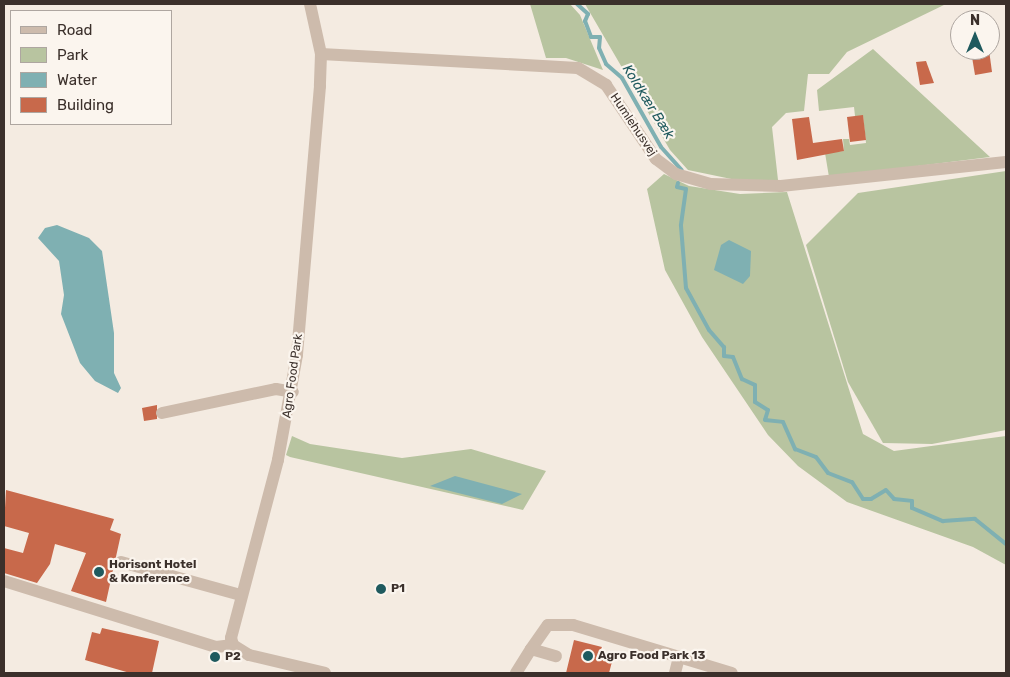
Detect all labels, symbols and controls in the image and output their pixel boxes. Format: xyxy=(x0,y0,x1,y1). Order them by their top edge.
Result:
legend xyxy=(10,10,172,125)
north arrow xyxy=(950,10,1000,60)
text: N xyxy=(970,12,980,29)
text: Road xyxy=(57,21,93,39)
text: Park xyxy=(57,46,88,64)
water label: Koldkær Bæk xyxy=(618,61,678,143)
text: Water xyxy=(57,71,97,89)
street label: Humlehusvej xyxy=(607,91,659,159)
text: Building xyxy=(57,96,114,114)
street label: Agro Food Park xyxy=(280,333,306,419)
place label: Horisont Hotel & Konference xyxy=(109,558,196,586)
marker: Horisont Hotel & Konference xyxy=(93,566,105,578)
place label: P1 xyxy=(391,582,405,596)
marker: P1 xyxy=(375,583,387,595)
place label: Agro Food Park 13 xyxy=(598,649,705,663)
place label: P2 xyxy=(225,650,241,664)
marker: Agro Food Park 13 xyxy=(582,650,594,662)
marker: P2 xyxy=(209,651,221,663)

